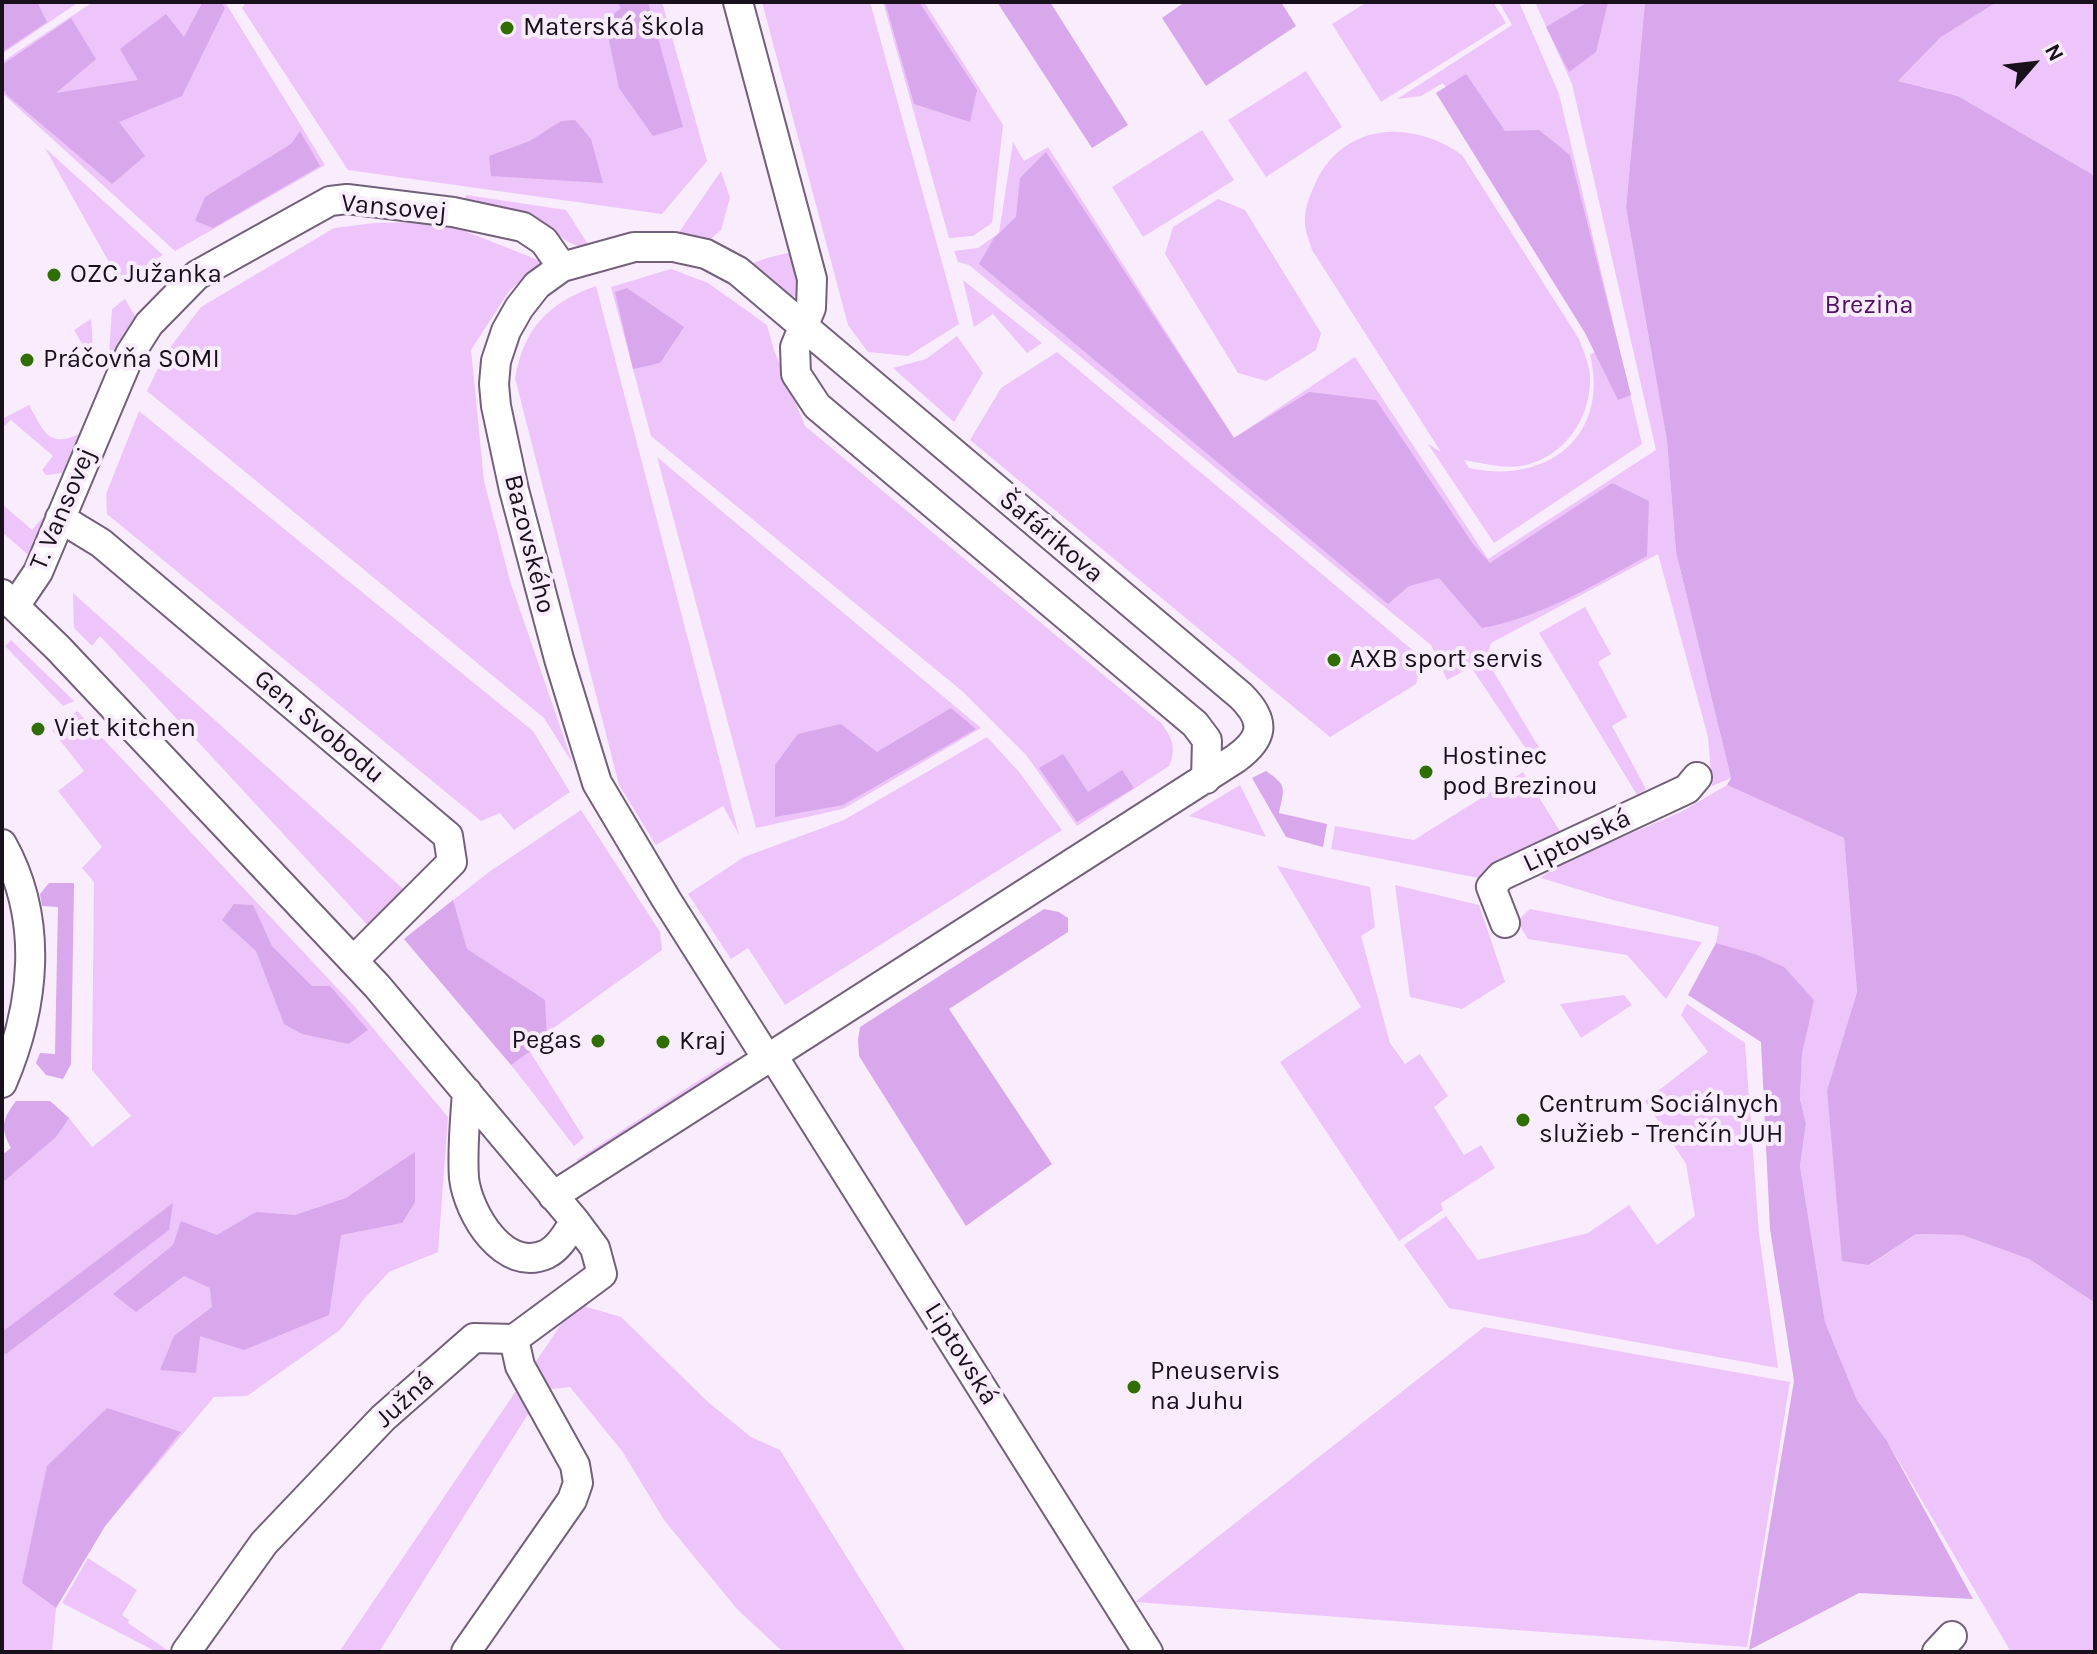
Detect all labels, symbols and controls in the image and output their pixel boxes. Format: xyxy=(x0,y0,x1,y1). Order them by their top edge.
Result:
place label: Materská škola xyxy=(523,12,705,44)
marker: Materská škola xyxy=(498,19,516,37)
north arrow xyxy=(1993,24,2073,104)
text: N xyxy=(2039,40,2069,66)
street label: Vansovej xyxy=(340,188,448,228)
place label: OZC Južanka xyxy=(70,259,222,291)
marker: OZC Južanka xyxy=(45,266,63,284)
park label: Brezina xyxy=(1825,290,1913,322)
place label: Práčovňa SOMI xyxy=(43,344,220,376)
marker: Práčovňa SOMI xyxy=(18,351,36,369)
street label: T. Vansovej xyxy=(23,443,103,575)
street label: Bazovského xyxy=(497,472,561,616)
street label: Šafárikova xyxy=(992,484,1110,590)
place label: AXB sport servis xyxy=(1350,644,1543,676)
marker: AXB sport servis xyxy=(1325,651,1343,669)
street label: Gen. Svobodu xyxy=(248,664,390,790)
place label: Viet kitchen xyxy=(54,713,196,745)
marker: Viet kitchen xyxy=(29,720,47,738)
place label: Hostinec pod Brezinou xyxy=(1442,741,1598,802)
marker: Hostinec pod Brezinou xyxy=(1417,763,1435,781)
street label: Liptovská xyxy=(1518,803,1636,879)
place label: Pegas xyxy=(512,1025,582,1057)
place label: Kraj xyxy=(679,1026,727,1058)
marker: Pegas xyxy=(589,1032,607,1050)
marker: Kraj xyxy=(654,1033,672,1051)
place label: Centrum Sociálnych služieb - Trenčín JUH xyxy=(1539,1089,1783,1150)
marker: Centrum Sociálnych služieb - Trenčín JUH xyxy=(1514,1111,1532,1129)
street label: Liptovská xyxy=(917,1297,1005,1411)
place label: Pneuservis na Juhu xyxy=(1150,1356,1280,1418)
street label: Južná xyxy=(369,1365,441,1435)
marker: Pneuservis na Juhu xyxy=(1125,1378,1143,1396)

